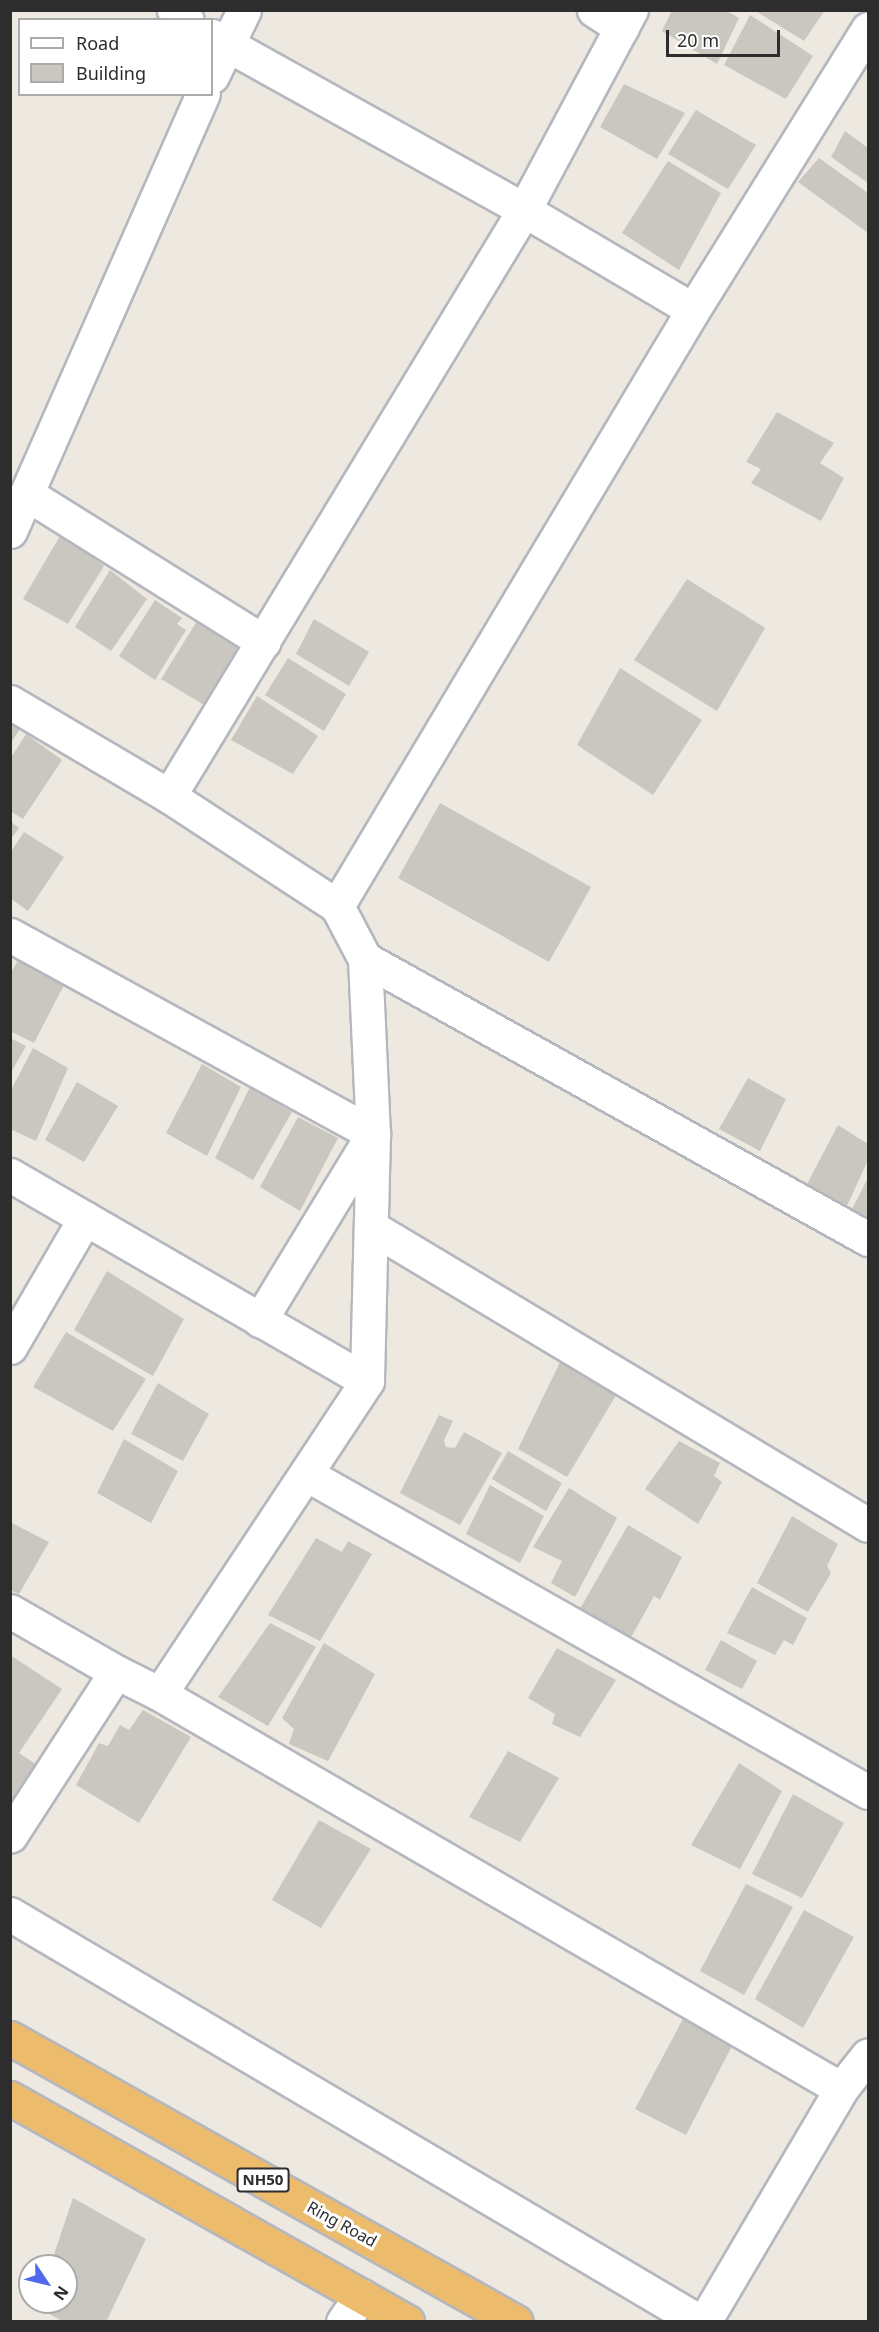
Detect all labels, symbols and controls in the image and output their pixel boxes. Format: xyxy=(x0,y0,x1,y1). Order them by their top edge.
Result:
legend xyxy=(18,18,213,96)
scale bar xyxy=(669,18,783,56)
text: 20 m xyxy=(677,28,719,52)
text: Road xyxy=(76,31,119,55)
text: Building xyxy=(76,61,146,85)
road number: NH50 xyxy=(236,2168,290,2192)
street label: Ring Road xyxy=(304,2197,380,2251)
north arrow xyxy=(18,2254,78,2314)
text: N xyxy=(48,2282,74,2305)

